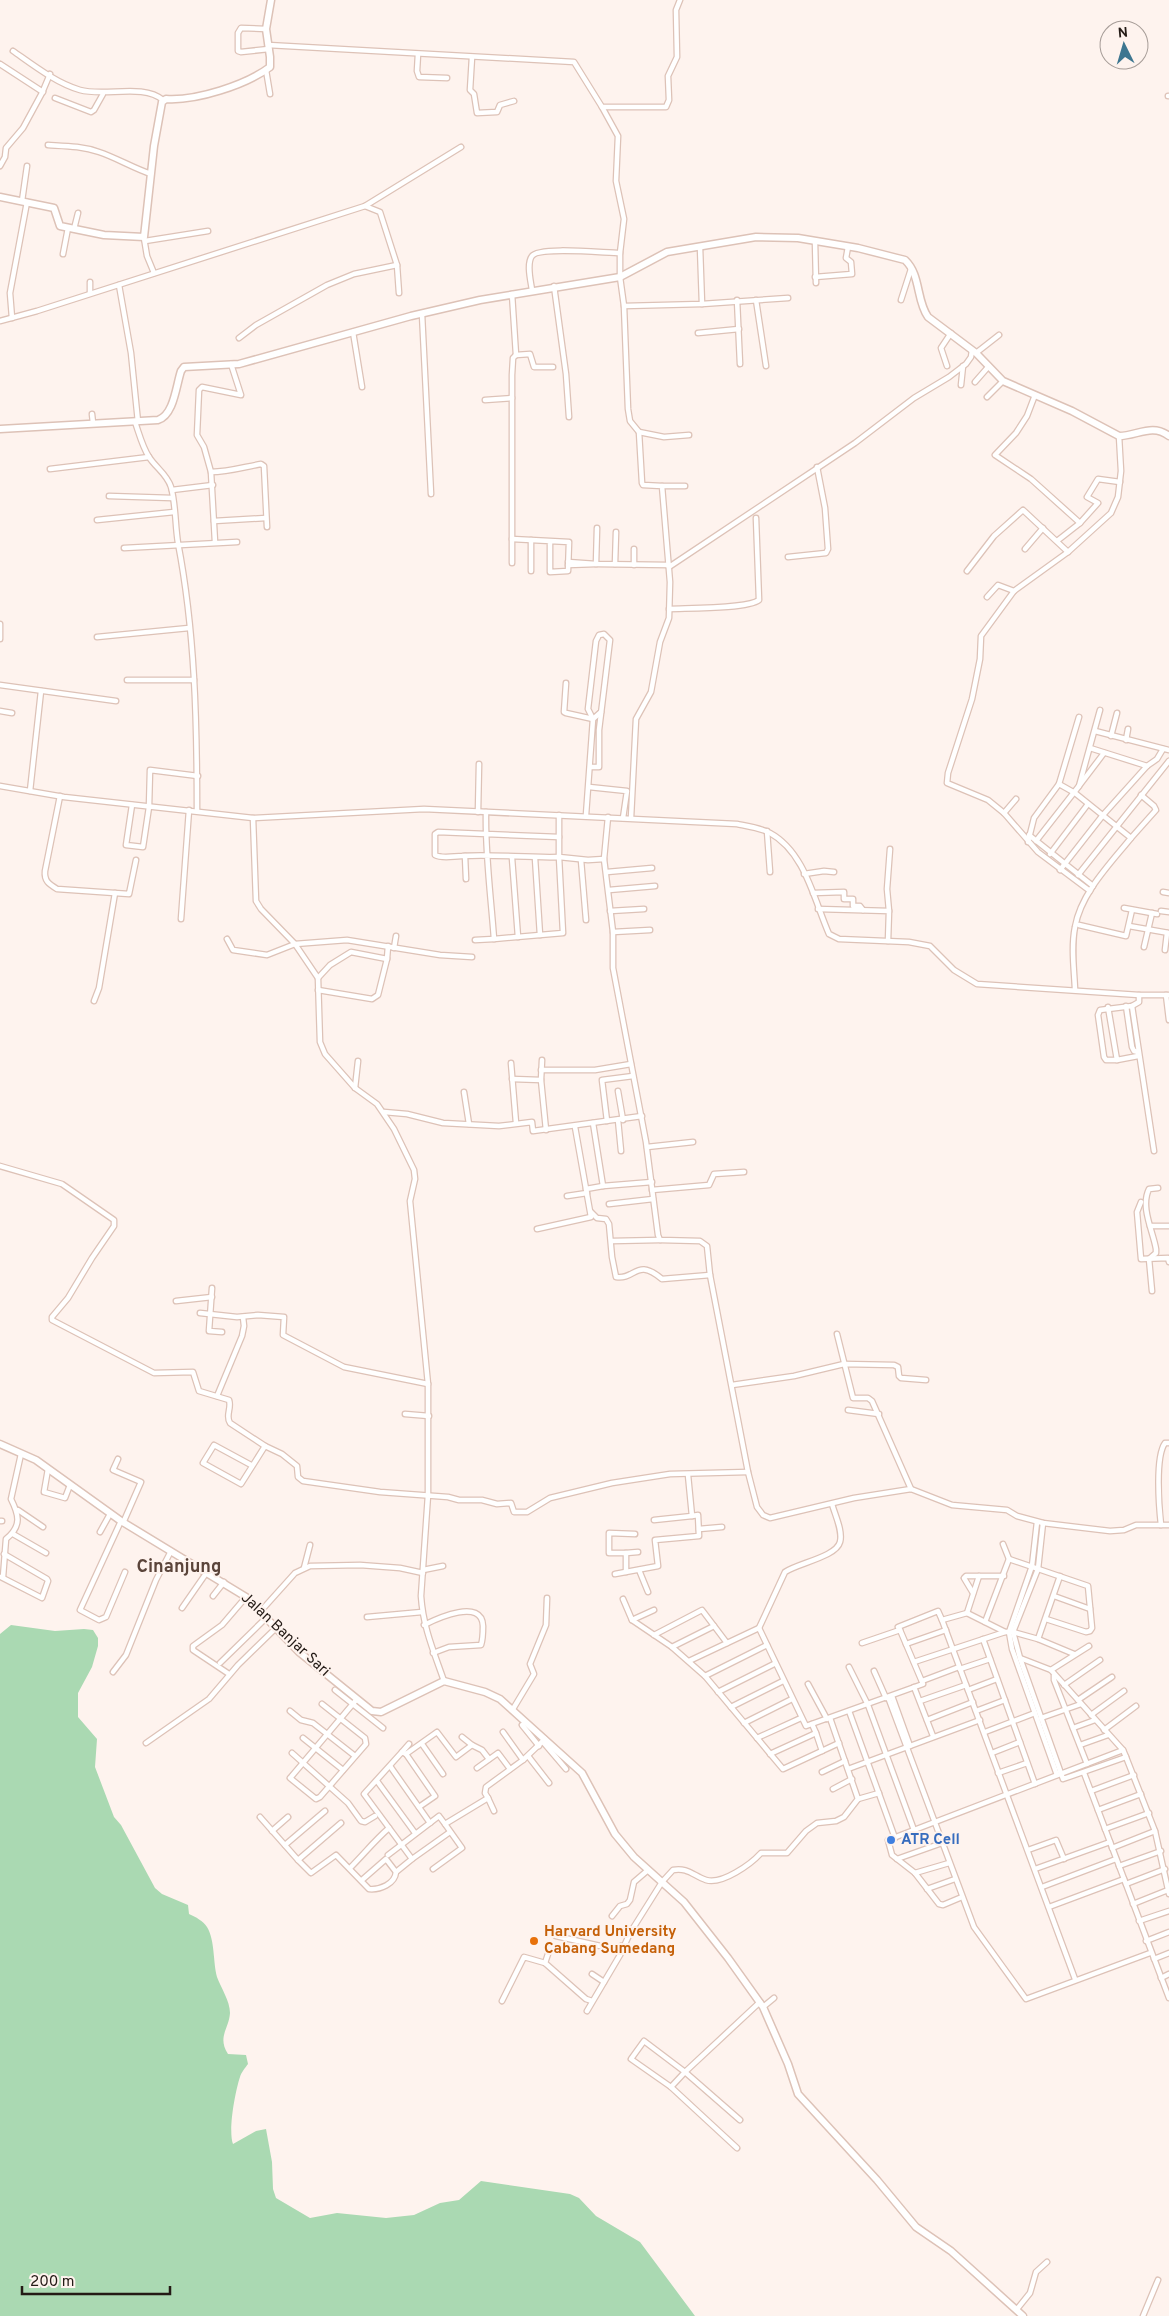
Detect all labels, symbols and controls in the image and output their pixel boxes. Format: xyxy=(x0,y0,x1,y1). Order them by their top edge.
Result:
north arrow xyxy=(1099,20,1149,70)
text: N xyxy=(1117,25,1129,42)
district label: Cinanjung xyxy=(137,1556,221,1579)
street label: Jalan Banjar Sari xyxy=(236,1589,334,1681)
place label: ATR Cell xyxy=(901,1831,960,1850)
marker: ATR Cell xyxy=(885,1834,897,1846)
place label: Harvard University Cabang Sumedang xyxy=(544,1923,677,1959)
marker: Harvard University Cabang Sumedang xyxy=(528,1935,540,1947)
scale bar xyxy=(22,2264,170,2296)
text: 200 m xyxy=(30,2273,75,2292)

